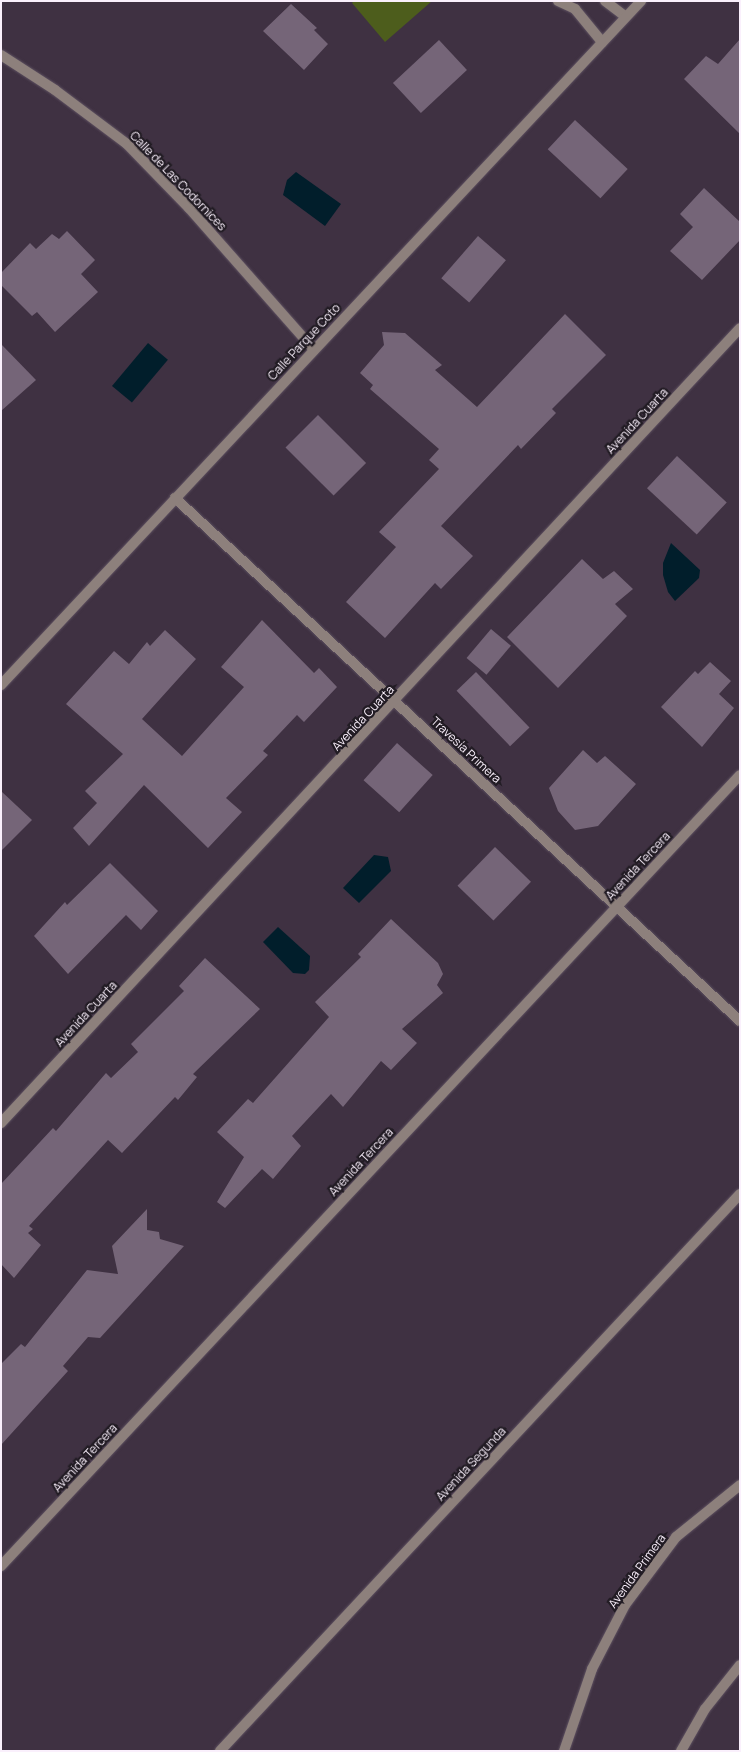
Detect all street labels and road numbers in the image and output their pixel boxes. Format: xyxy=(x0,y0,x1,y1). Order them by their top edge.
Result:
street label: Calle de Las Codornices xyxy=(127,128,229,234)
street label: Calle Parque Coto xyxy=(265,301,343,383)
street label: Avenida Cuarta xyxy=(603,385,671,457)
street label: Avenida Cuarta xyxy=(329,682,397,754)
street label: Travesía Primera xyxy=(428,714,504,786)
street label: Avenida Tercera xyxy=(603,829,673,903)
street label: Avenida Cuarta xyxy=(52,978,120,1050)
street label: Avenida Tercera xyxy=(326,1125,396,1199)
street label: Avenida Tercera xyxy=(50,1421,120,1495)
street label: Avenida Segunda xyxy=(433,1424,509,1504)
street label: Avenida Primera xyxy=(605,1531,669,1611)

